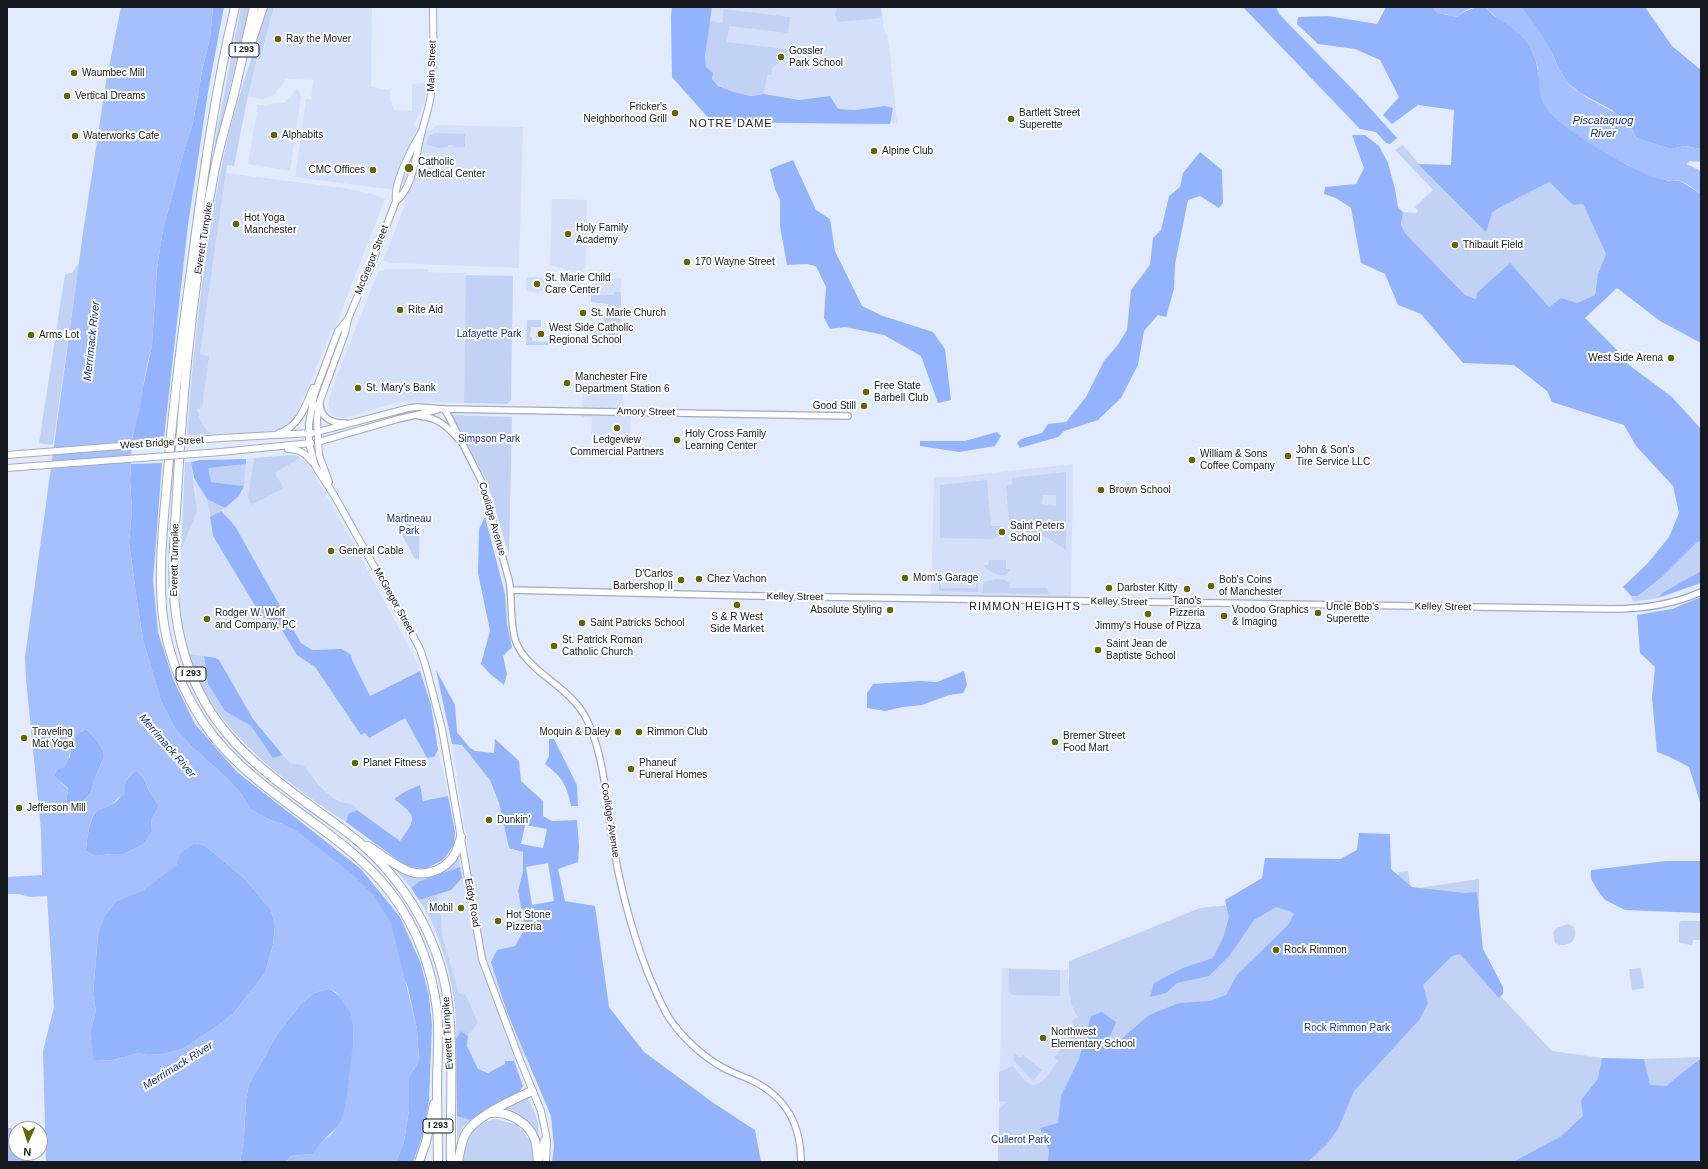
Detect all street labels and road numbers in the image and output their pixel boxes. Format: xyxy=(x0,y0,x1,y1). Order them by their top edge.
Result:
street label: Main Street xyxy=(425,40,439,92)
road number: I 293 xyxy=(229,43,259,57)
street label: Everett Turnpike xyxy=(192,201,216,275)
street label: McGregor Street xyxy=(353,223,391,297)
street label: Amory Street xyxy=(617,405,675,419)
street label: West Bridge Street xyxy=(120,434,204,452)
street label: Coolidge Avenue xyxy=(476,481,508,557)
street label: Everett Turnpike xyxy=(168,523,182,597)
street label: McGregor Street xyxy=(371,566,417,636)
street label: Kelley Street xyxy=(767,591,823,603)
street label: Kelley Street xyxy=(1091,596,1147,608)
street label: Kelley Street xyxy=(1415,601,1471,613)
road number: I 293 xyxy=(176,667,206,681)
street label: Coolidge Avenue xyxy=(598,782,622,858)
street label: Eddy Road xyxy=(462,878,482,928)
street label: Everett Turnpike xyxy=(440,996,456,1070)
road number: I 293 xyxy=(423,1119,453,1133)

